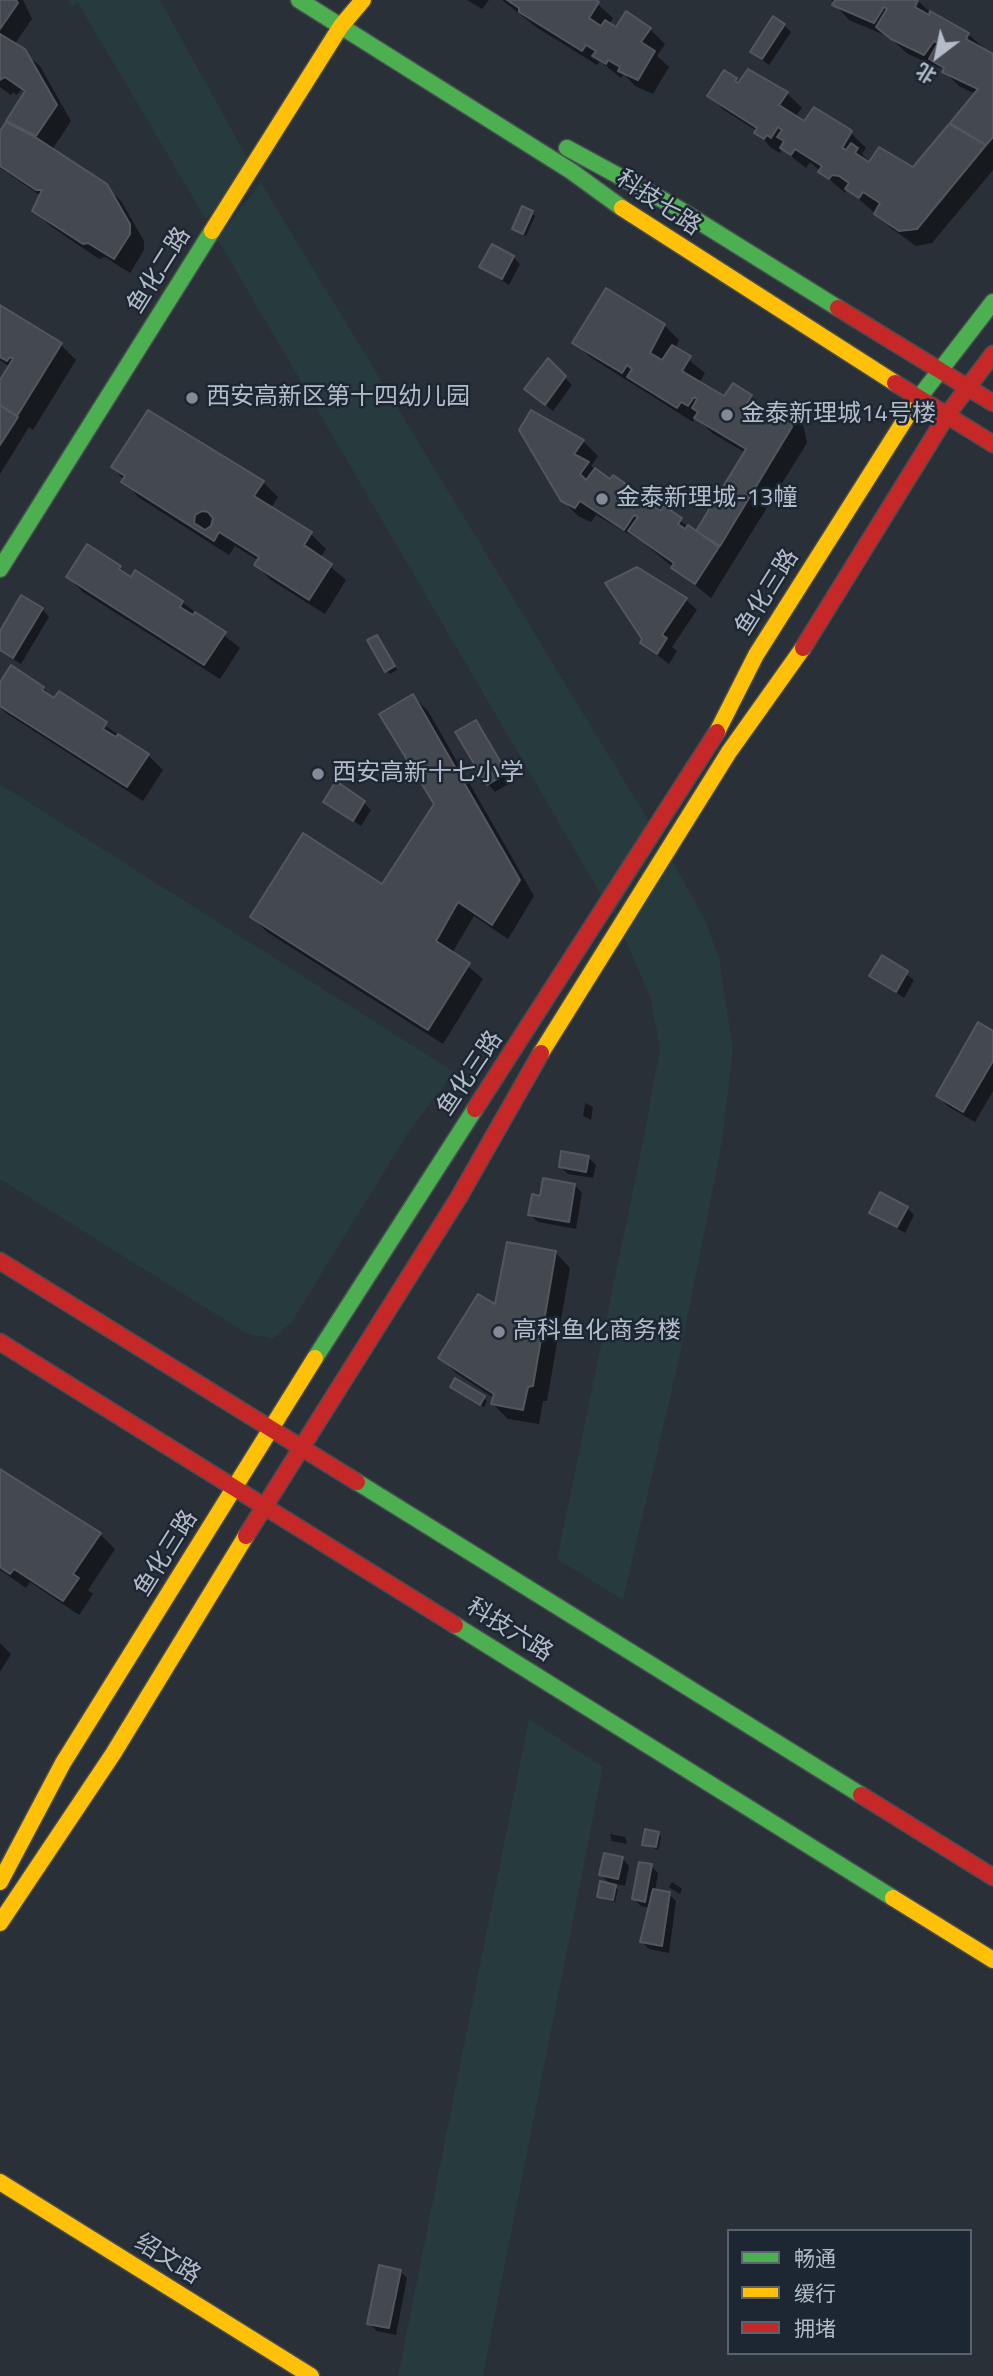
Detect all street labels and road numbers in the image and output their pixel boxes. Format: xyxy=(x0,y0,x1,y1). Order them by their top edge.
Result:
street label: 科技七路 xyxy=(610,165,706,243)
street label: 鱼化二路 xyxy=(122,223,198,319)
street label: 鱼化三路 xyxy=(730,545,806,641)
street label: 鱼化三路 xyxy=(432,1026,510,1122)
street label: 鱼化三路 xyxy=(129,1506,205,1602)
street label: 科技六路 xyxy=(461,1593,557,1669)
street label: 绍文路 xyxy=(129,2229,205,2291)

